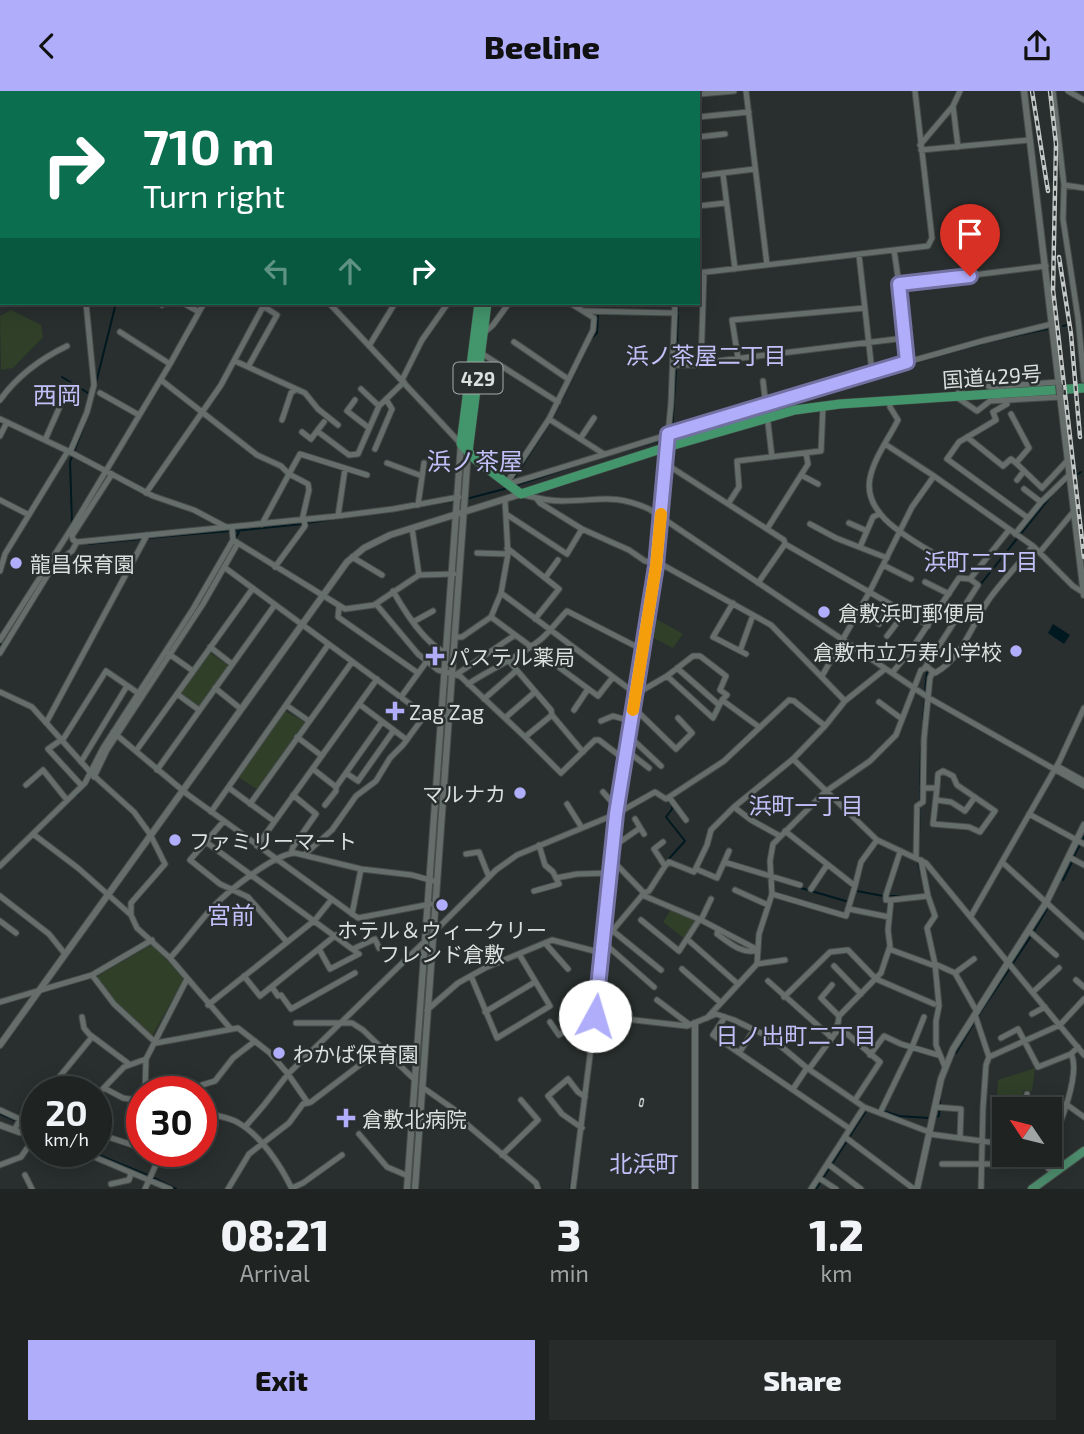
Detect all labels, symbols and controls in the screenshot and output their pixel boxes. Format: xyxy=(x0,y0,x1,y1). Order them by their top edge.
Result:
icon: back xyxy=(28,27,66,65)
text: Beeline xyxy=(484,27,600,65)
icon: share xyxy=(1018,27,1056,65)
text: 710 m xyxy=(143,116,275,175)
icon: right xyxy=(28,119,119,210)
text: Turn right xyxy=(143,176,285,214)
pin xyxy=(940,204,1000,276)
icon: arrive xyxy=(951,215,989,253)
icon: left xyxy=(258,252,296,290)
icon: ahead xyxy=(331,252,369,290)
icon: right xyxy=(404,252,442,290)
district label: 浜ノ茶屋二丁目 xyxy=(626,341,787,369)
street label: 国道429号 xyxy=(941,360,1043,392)
road number: 429 xyxy=(454,363,503,393)
district label: 西岡 xyxy=(33,380,81,409)
district label: 浜ノ茶屋 xyxy=(427,446,523,475)
district label: 浜町二丁目 xyxy=(924,547,1039,575)
place label: 龍昌保育園 xyxy=(30,551,135,576)
marker: 龍昌保育園 xyxy=(8,555,24,571)
place label: 倉敷浜町郵便局 xyxy=(838,600,985,625)
marker: 倉敷浜町郵便局 xyxy=(816,604,832,620)
place label: 倉敷市立万寿小学校 xyxy=(813,639,1002,664)
marker: 倉敷市立万寿小学校 xyxy=(1008,643,1024,659)
place label: パステル薬局 xyxy=(449,644,575,669)
marker: パステル薬局 xyxy=(427,648,443,664)
place label: Zag Zag xyxy=(409,699,484,724)
marker: Zag Zag xyxy=(387,703,403,719)
place label: マルナカ xyxy=(422,781,506,806)
marker: マルナカ xyxy=(512,785,528,801)
district label: 浜町一丁目 xyxy=(749,791,864,819)
place label: ファミリーマート xyxy=(189,828,357,853)
marker: ファミリーマート xyxy=(167,832,183,848)
marker: ホテル＆ウィークリー フレンド倉敷 xyxy=(434,897,450,913)
district label: 宮前 xyxy=(207,900,255,929)
place label: ホテル＆ウィークリー フレンド倉敷 xyxy=(337,917,547,966)
position arrow xyxy=(558,979,632,1053)
district label: 日ノ出町二丁目 xyxy=(716,1021,877,1049)
place label: わかば保育園 xyxy=(293,1041,419,1066)
marker: わかば保育園 xyxy=(271,1045,287,1061)
speed limit sign: 30 xyxy=(126,1076,217,1167)
text: 20 xyxy=(45,1091,88,1133)
north arrow xyxy=(992,1097,1062,1167)
map controls xyxy=(992,1097,1062,1167)
place label: 倉敷北病院 xyxy=(362,1106,467,1131)
marker: 倉敷北病院 xyxy=(336,1108,356,1128)
text: km/h xyxy=(44,1128,89,1150)
district label: 北浜町 xyxy=(610,1149,679,1177)
text: 08:21 xyxy=(220,1209,329,1259)
text: 3 xyxy=(557,1209,581,1259)
text: 1.2 xyxy=(809,1209,864,1259)
text: Arrival xyxy=(240,1259,310,1287)
text: min xyxy=(550,1259,589,1287)
text: km xyxy=(820,1259,852,1287)
button: Exit xyxy=(28,1340,535,1420)
button: Share xyxy=(549,1340,1056,1420)

